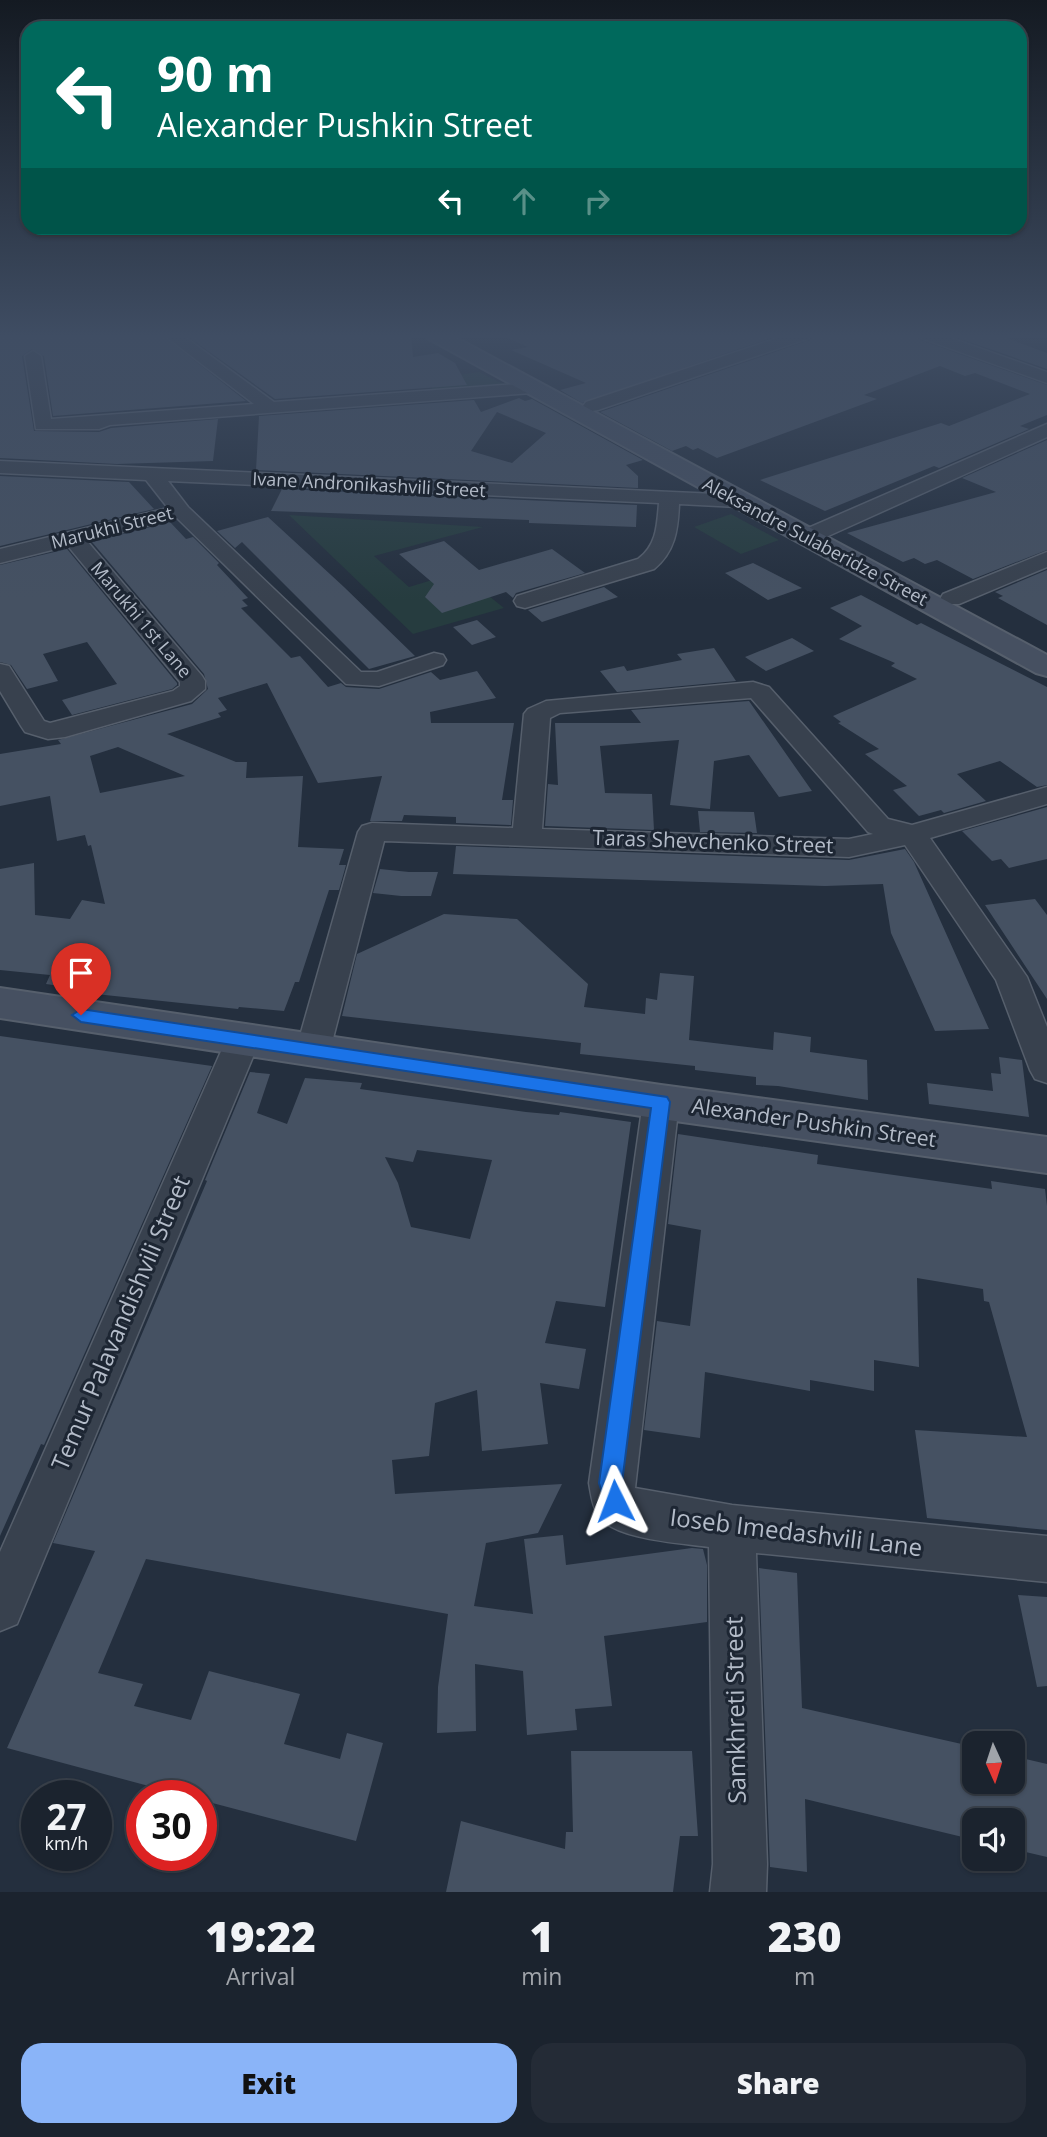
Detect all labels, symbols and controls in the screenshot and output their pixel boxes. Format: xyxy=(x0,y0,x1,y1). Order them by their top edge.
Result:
text: 90 m xyxy=(157,40,274,106)
icon: left xyxy=(42,49,133,140)
text: Alexander Pushkin Street xyxy=(157,103,532,146)
icon: left xyxy=(432,182,470,220)
icon: ahead xyxy=(505,182,543,220)
icon: right xyxy=(578,182,616,220)
street label: Ivane Andronikashvili Street xyxy=(252,466,486,502)
street label: Aleksandre Sulaberidze Street xyxy=(699,472,932,611)
street label: Marukhi Street xyxy=(48,500,175,554)
street label: Marukhi 1st Lane xyxy=(86,556,198,683)
street label: Taras Shevchenko Street xyxy=(592,823,834,859)
pin xyxy=(51,943,111,1015)
icon: arrive xyxy=(62,954,100,992)
street label: Alexander Pushkin Street xyxy=(690,1091,938,1153)
street label: Temur Palavandishvili Street xyxy=(42,1170,197,1475)
position arrow xyxy=(578,1464,652,1538)
street label: Ioseb Imedashvili Lane xyxy=(668,1500,924,1563)
street label: Samkhreti Street xyxy=(716,1616,753,1804)
north arrow xyxy=(962,1731,1026,1794)
map controls xyxy=(962,1731,1025,1871)
speed limit sign: 30 xyxy=(126,1780,217,1871)
text: 27 xyxy=(46,1793,87,1840)
button: sound xyxy=(962,1808,1025,1871)
text: km/h xyxy=(45,1831,88,1855)
text: 19:22 xyxy=(205,1907,316,1964)
text: 1 xyxy=(530,1907,554,1964)
text: 230 xyxy=(768,1907,842,1964)
text: Arrival xyxy=(226,1960,295,1992)
text: min xyxy=(521,1960,562,1992)
text: m xyxy=(794,1960,815,1992)
button: Exit xyxy=(21,2043,517,2123)
button: Share xyxy=(531,2043,1026,2123)

